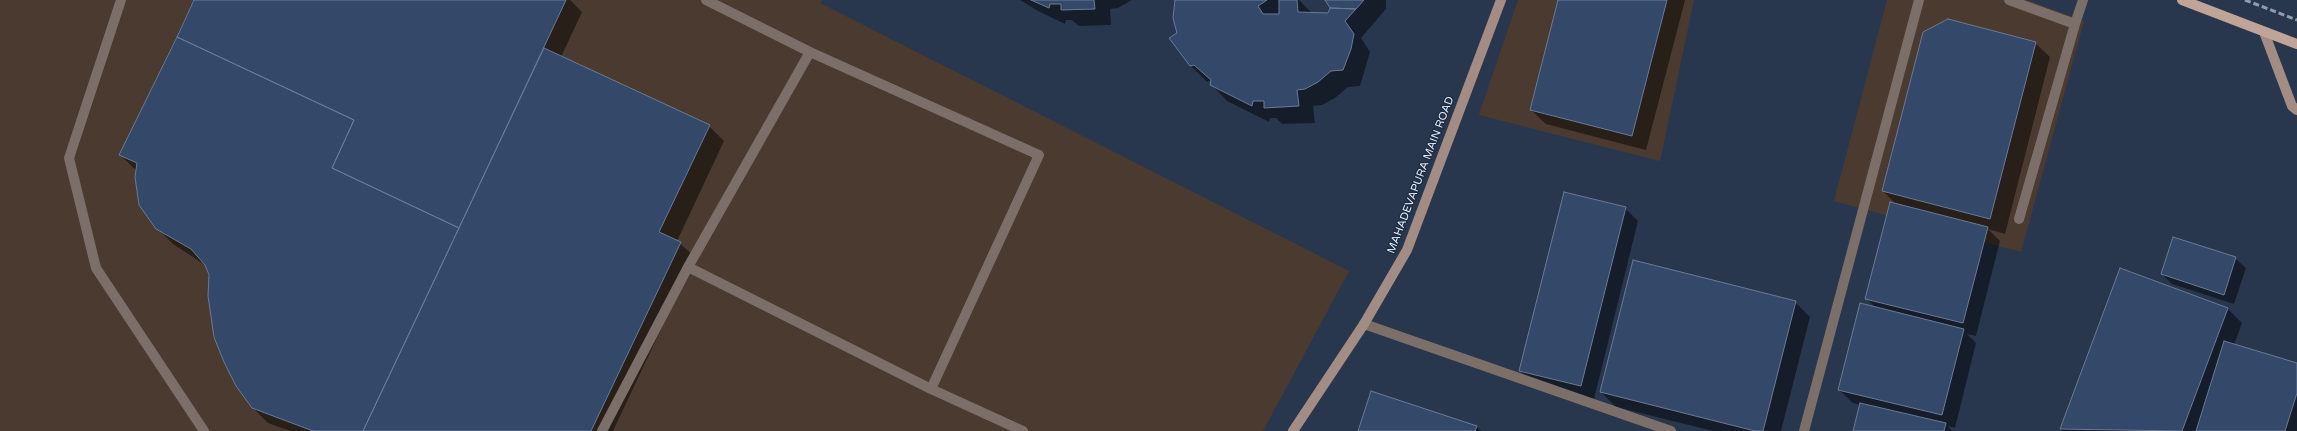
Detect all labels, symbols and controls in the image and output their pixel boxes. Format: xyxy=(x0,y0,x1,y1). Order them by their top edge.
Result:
street label: MAHADEVAPURA MAIN ROAD xyxy=(1385,95,1457,255)

